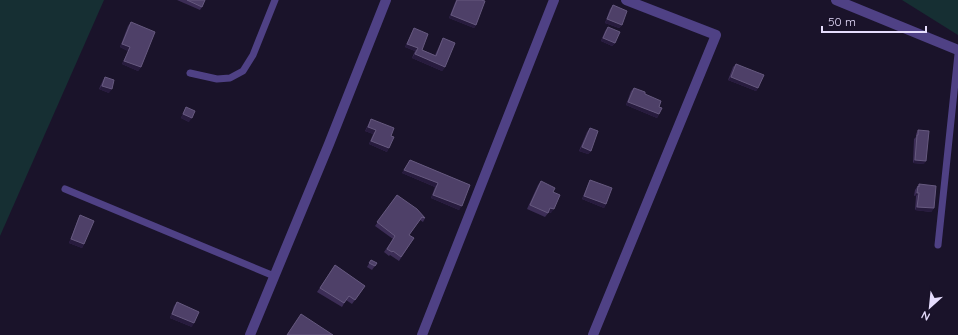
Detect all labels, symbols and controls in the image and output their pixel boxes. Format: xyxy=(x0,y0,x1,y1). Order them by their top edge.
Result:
scale bar xyxy=(822,8,926,34)
text: 50 m xyxy=(828,14,856,29)
north arrow xyxy=(910,287,950,327)
text: N xyxy=(919,308,932,324)

